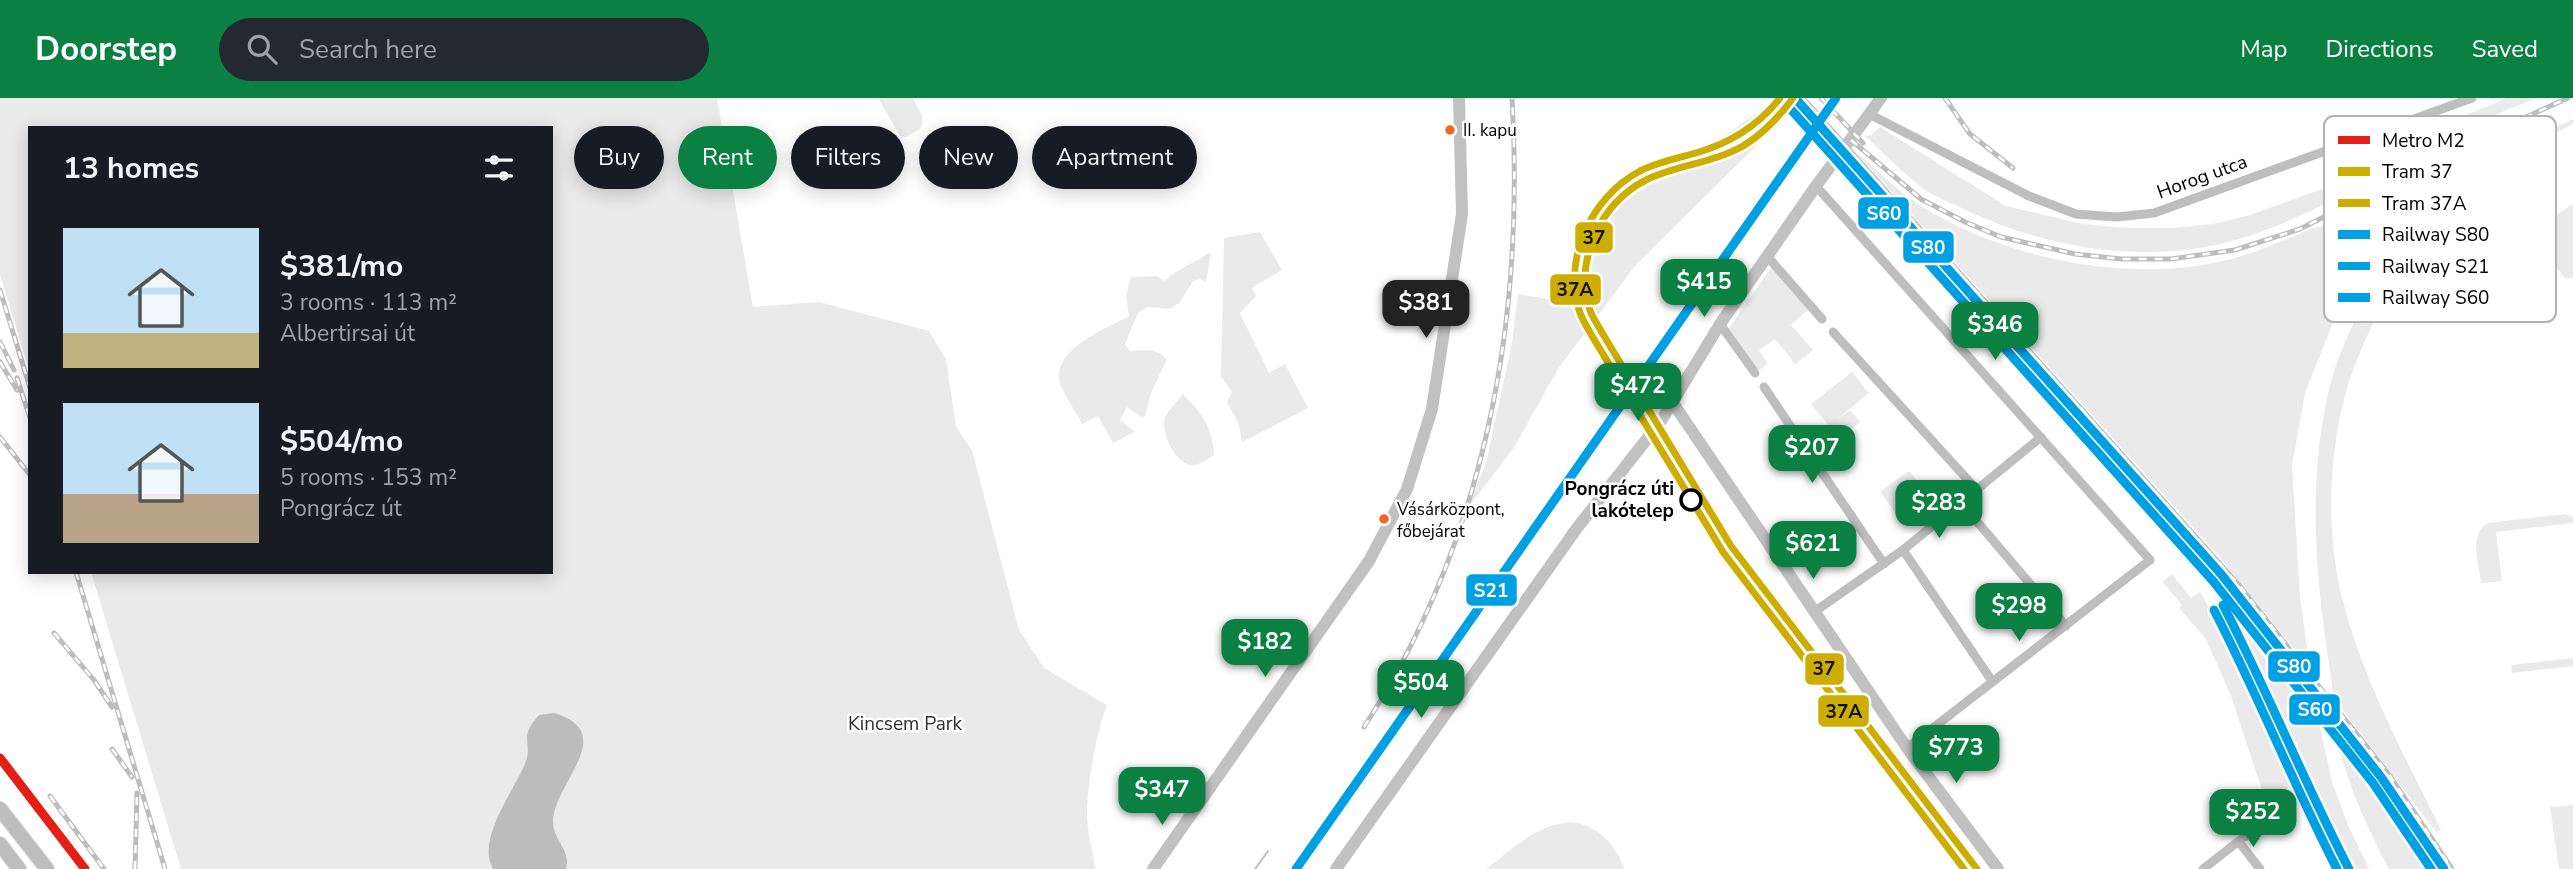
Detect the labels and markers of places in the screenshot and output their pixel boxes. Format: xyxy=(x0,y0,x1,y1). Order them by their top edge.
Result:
place label: II. kapu xyxy=(1463,119,1517,142)
marker: II. kapu xyxy=(1443,123,1457,137)
pin: $415 xyxy=(1663,260,1745,319)
pin: $381 xyxy=(1385,280,1467,340)
pin: $346 xyxy=(1954,302,2036,362)
pin: $472 xyxy=(1597,364,1679,423)
pin: $207 xyxy=(1771,426,1853,485)
place label: Pongrácz úti lakótelep xyxy=(1565,476,1674,524)
pin: $283 xyxy=(1898,480,1980,540)
marker: Pongrácz úti lakótelep xyxy=(1680,489,1702,511)
place label: Vásárközpont, főbejárat xyxy=(1396,498,1505,543)
marker: Vásárközpont, főbejárat xyxy=(1377,512,1391,526)
pin: $621 xyxy=(1772,522,1854,581)
pin: $298 xyxy=(1978,584,2060,643)
pin: $182 xyxy=(1224,620,1306,679)
pin: $504 xyxy=(1380,660,1462,720)
pin: $773 xyxy=(1915,726,1997,785)
pin: $347 xyxy=(1121,768,1203,827)
pin: $252 xyxy=(2212,790,2294,849)

